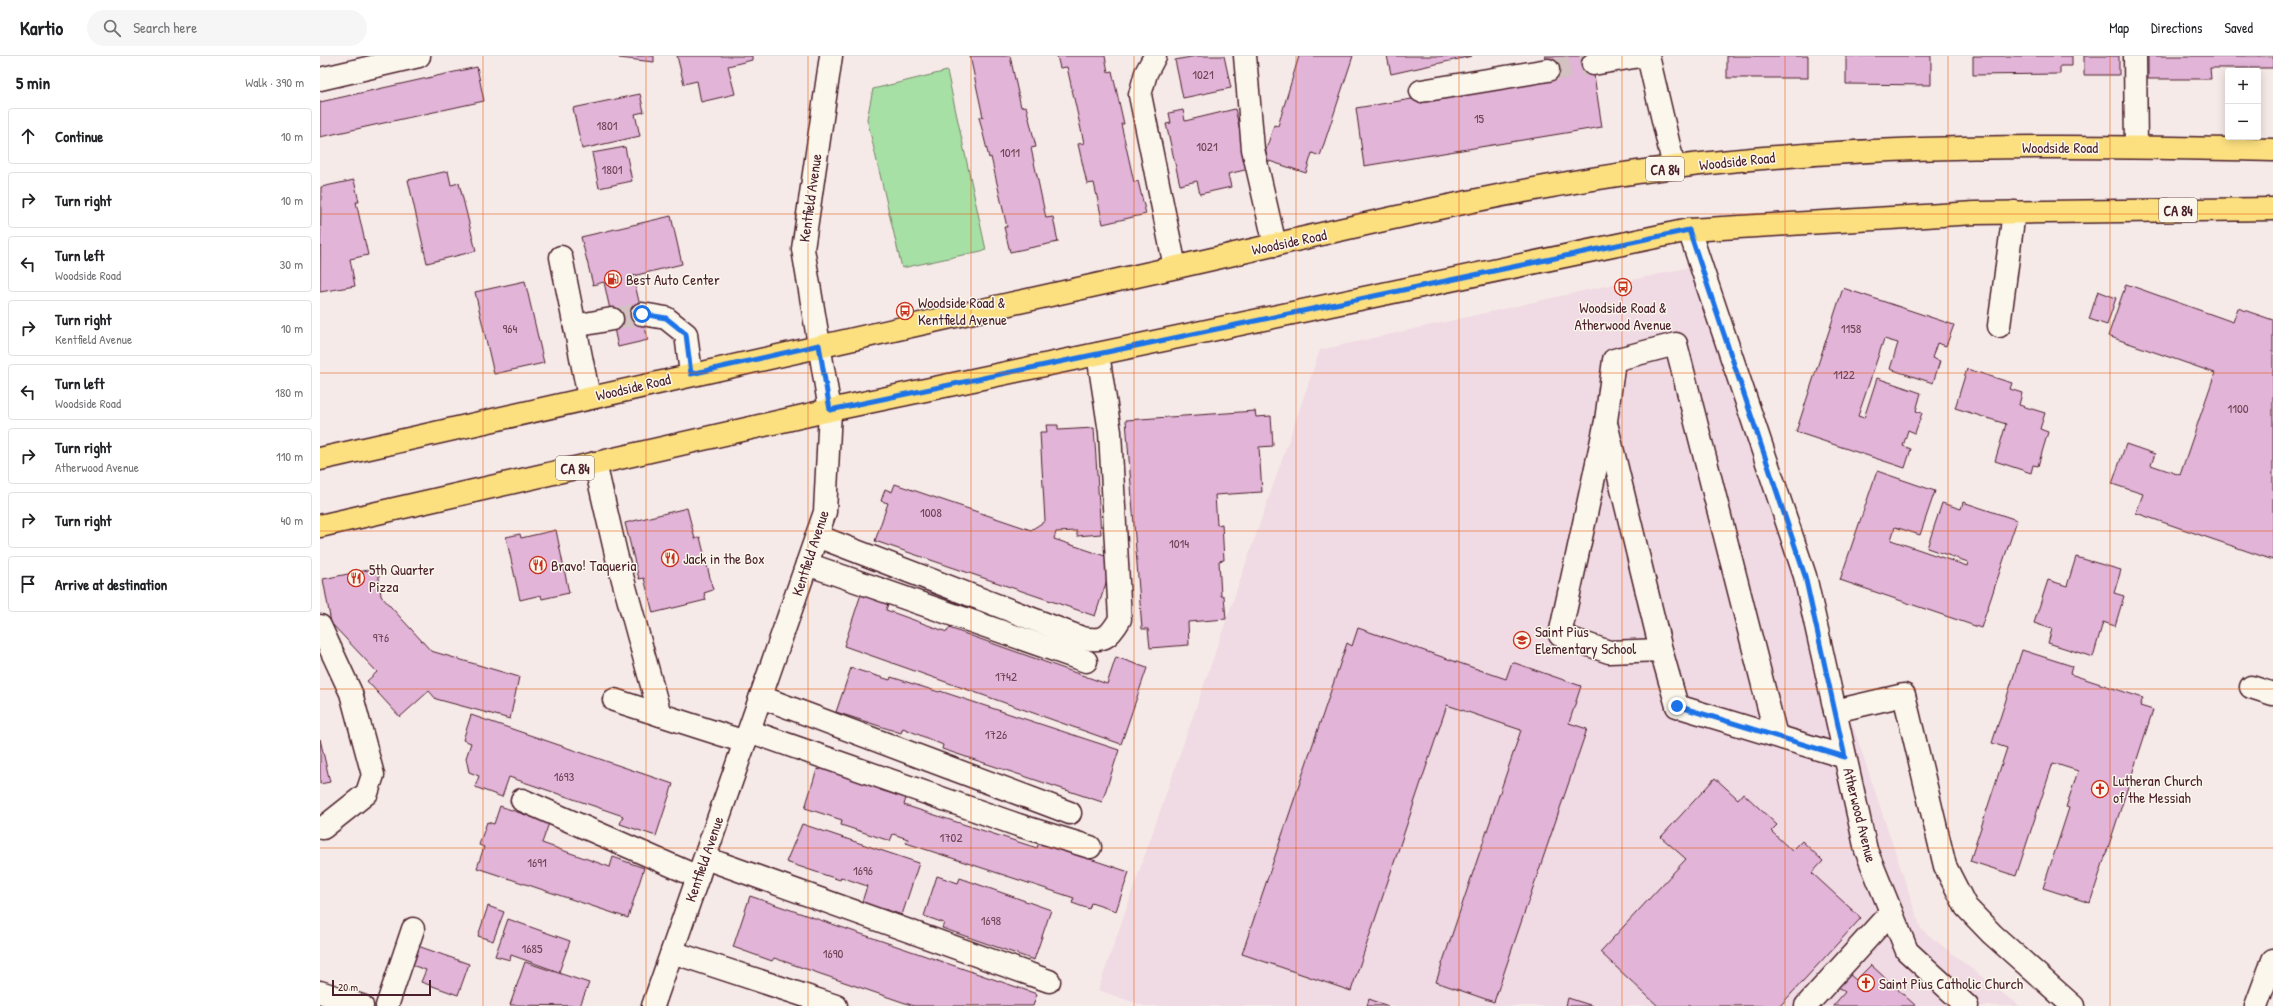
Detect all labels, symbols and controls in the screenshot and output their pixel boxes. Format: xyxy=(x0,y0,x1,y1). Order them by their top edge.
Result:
search box xyxy=(87,10,367,46)
text: Kartio xyxy=(20,15,63,41)
icon: search xyxy=(101,17,123,39)
text: Search here xyxy=(133,17,197,38)
text: Map xyxy=(2109,18,2129,37)
text: Directions xyxy=(2151,18,2202,37)
text: Saved xyxy=(2224,18,2253,37)
house number: 1021 xyxy=(1192,65,1214,83)
map controls xyxy=(2225,68,2261,140)
button: + xyxy=(2225,68,2261,104)
text: 5 min xyxy=(16,71,50,94)
text: Walk · 390 m xyxy=(245,73,304,91)
button: − xyxy=(2225,104,2261,140)
house number: 15 xyxy=(1474,109,1485,127)
house number: 1801 xyxy=(597,116,618,134)
icon: ahead xyxy=(17,125,39,147)
text: Continue xyxy=(55,126,103,147)
text: 10 m xyxy=(281,127,303,145)
house number: 1021 xyxy=(1196,137,1218,155)
street label: Woodside Road xyxy=(2022,137,2098,158)
house number: 1011 xyxy=(1000,143,1020,161)
street label: Woodside Road xyxy=(1698,147,1776,175)
street label: Kentfield Avenue xyxy=(793,152,827,244)
road number: CA 84 xyxy=(1646,157,1684,181)
house number: 1801 xyxy=(602,160,623,178)
icon: right xyxy=(17,189,39,211)
text: Turn right xyxy=(55,190,111,211)
text: 10 m xyxy=(281,191,303,209)
road number: CA 84 xyxy=(2159,198,2197,222)
street label: Woodside Road xyxy=(1250,224,1329,260)
text: Turn left xyxy=(55,245,105,266)
icon: left xyxy=(17,253,39,275)
text: 30 m xyxy=(280,255,303,273)
text: Woodside Road xyxy=(55,266,121,284)
fuel station icon: Best Auto Center xyxy=(603,269,623,289)
place label: Best Auto Center xyxy=(626,269,720,290)
bus stop icon: Woodside Road & Atherwood Avenue xyxy=(1613,277,1633,297)
place label: Woodside Road & Kentfield Avenue xyxy=(918,292,1007,330)
place label: Woodside Road & Atherwood Avenue xyxy=(1575,297,1671,335)
bus stop icon: Woodside Road & Kentfield Avenue xyxy=(895,301,915,321)
route start xyxy=(633,305,651,323)
text: Turn right xyxy=(55,309,111,330)
icon: right xyxy=(17,317,39,339)
text: 10 m xyxy=(281,319,303,337)
house number: 964 xyxy=(503,319,518,337)
house number: 1158 xyxy=(1841,319,1862,337)
text: Kentfield Avenue xyxy=(55,330,132,348)
house number: 1122 xyxy=(1833,365,1855,383)
street label: Woodside Road xyxy=(594,368,673,406)
text: Turn left xyxy=(55,373,105,394)
icon: left xyxy=(17,381,39,403)
text: 180 m xyxy=(275,383,303,401)
text: Woodside Road xyxy=(55,394,121,412)
house number: 1100 xyxy=(2227,399,2249,417)
text: Turn right xyxy=(55,437,111,458)
icon: right xyxy=(17,445,39,467)
text: 110 m xyxy=(276,447,303,465)
road number: CA 84 xyxy=(556,456,594,480)
text: Atherwood Avenue xyxy=(55,458,139,476)
house number: 1008 xyxy=(920,503,942,521)
street label: Kentfield Avenue xyxy=(786,507,834,599)
icon: right xyxy=(17,509,39,531)
text: Turn right xyxy=(55,510,111,531)
text: 40 m xyxy=(280,511,303,529)
house number: 1014 xyxy=(1169,534,1189,552)
restaurant icon: Jack in the Box xyxy=(660,548,680,568)
place label: Jack in the Box xyxy=(683,548,765,569)
restaurant icon: Bravo! Taqueria xyxy=(528,555,548,575)
place label: Bravo! Taqueria xyxy=(551,555,636,576)
place label: 5th Quarter Pizza xyxy=(369,559,435,597)
restaurant icon: 5th Quarter Pizza xyxy=(346,568,366,588)
icon: arrive xyxy=(17,573,39,595)
text: Arrive at destination xyxy=(55,574,167,595)
place label: Saint Pius Elementary School xyxy=(1535,621,1636,659)
house number: 976 xyxy=(373,628,389,646)
school or university icon: Saint Pius Elementary School xyxy=(1512,630,1532,650)
house number: 1742 xyxy=(995,667,1017,685)
route end xyxy=(1668,697,1686,715)
house number: 1726 xyxy=(985,725,1007,743)
street label: Atherwood Avenue xyxy=(1838,765,1882,865)
house number: 1693 xyxy=(554,767,574,785)
place label: Lutheran Church of the Messiah xyxy=(2113,770,2202,808)
church icon: Lutheran Church of the Messiah xyxy=(2090,779,2110,799)
street label: Kentfield Avenue xyxy=(680,813,728,905)
house number: 1702 xyxy=(939,828,963,846)
house number: 1691 xyxy=(527,853,547,871)
house number: 1696 xyxy=(853,861,873,879)
house number: 1698 xyxy=(981,911,1002,929)
house number: 1685 xyxy=(521,939,543,957)
house number: 1690 xyxy=(823,944,843,962)
church icon: Saint Pius Catholic Church xyxy=(1856,973,1876,993)
place label: Saint Pius Catholic Church xyxy=(1879,973,2023,994)
scale bar xyxy=(332,978,431,997)
text: 20 m xyxy=(338,980,358,994)

